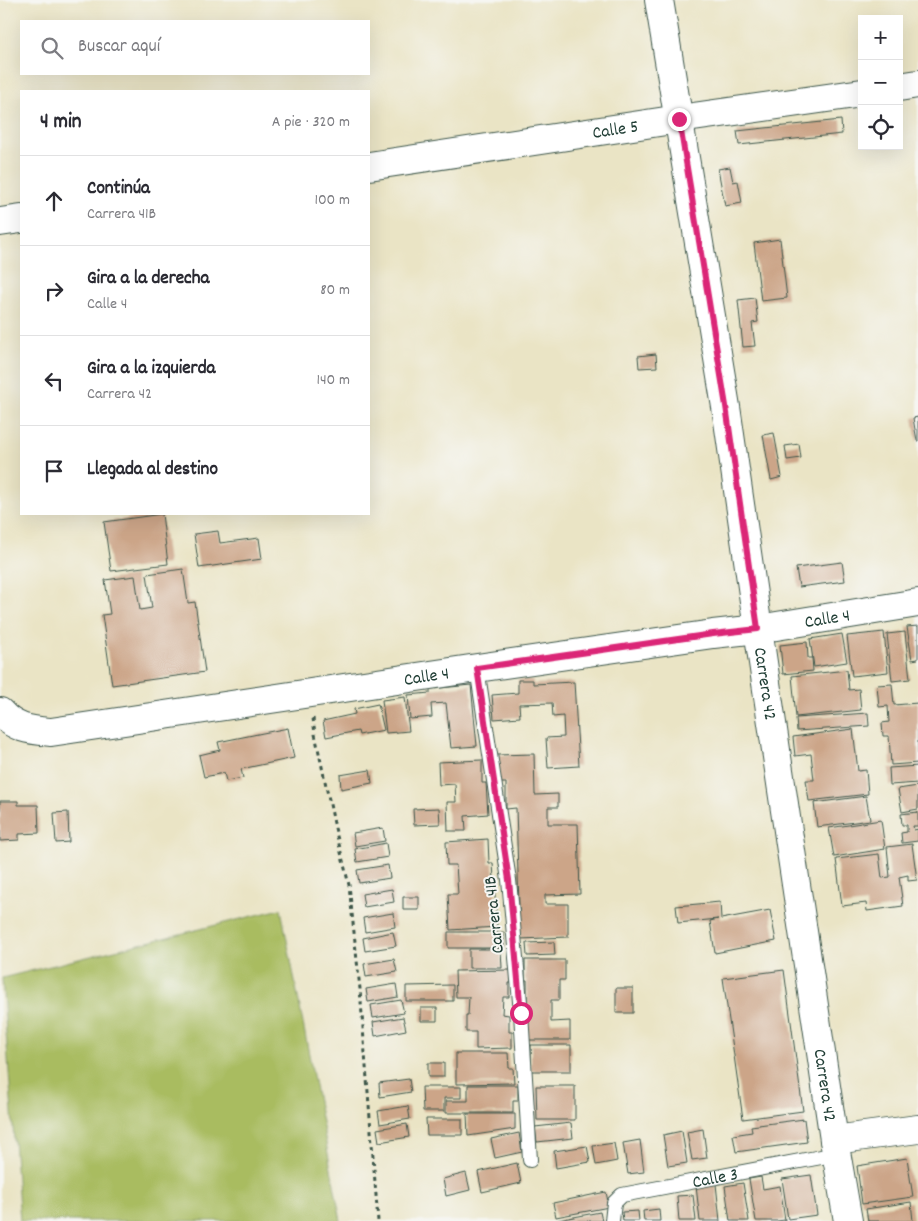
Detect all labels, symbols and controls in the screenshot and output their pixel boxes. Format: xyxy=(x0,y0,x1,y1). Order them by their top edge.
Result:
map controls xyxy=(858,15,903,150)
button: + xyxy=(858,15,903,60)
search box xyxy=(20,20,370,75)
icon: search xyxy=(38,34,66,62)
text: Buscar aquí xyxy=(78,34,160,61)
button: − xyxy=(858,60,903,105)
button: locate xyxy=(858,105,903,150)
text: 4 min xyxy=(40,108,82,138)
route end xyxy=(668,108,691,131)
text: A pie · 320 m xyxy=(272,111,350,134)
street label: Calle 5 xyxy=(591,115,640,147)
text: Continúa xyxy=(87,176,150,203)
icon: ahead xyxy=(40,187,68,215)
text: 100 m xyxy=(314,189,350,212)
text: Carrera 41B xyxy=(87,203,156,226)
text: Gira a la derecha xyxy=(87,266,209,293)
icon: right xyxy=(40,277,68,305)
text: 80 m xyxy=(320,279,350,302)
text: Calle 4 xyxy=(87,293,127,316)
text: Gira a la izquierda xyxy=(87,356,215,383)
icon: left xyxy=(40,367,68,395)
text: 140 m xyxy=(316,369,350,392)
text: Carrera 42 xyxy=(87,383,152,406)
icon: arrive xyxy=(40,457,68,485)
text: Llegada al destino xyxy=(87,457,218,484)
street label: Calle 4 xyxy=(803,604,852,636)
street label: Carrera 42 xyxy=(746,646,781,722)
street label: Calle 4 xyxy=(402,662,451,694)
street label: Carrera 41B xyxy=(479,875,512,955)
route start xyxy=(510,1002,533,1025)
street label: Carrera 42 xyxy=(806,1047,841,1124)
street label: Calle 3 xyxy=(690,1163,740,1196)

